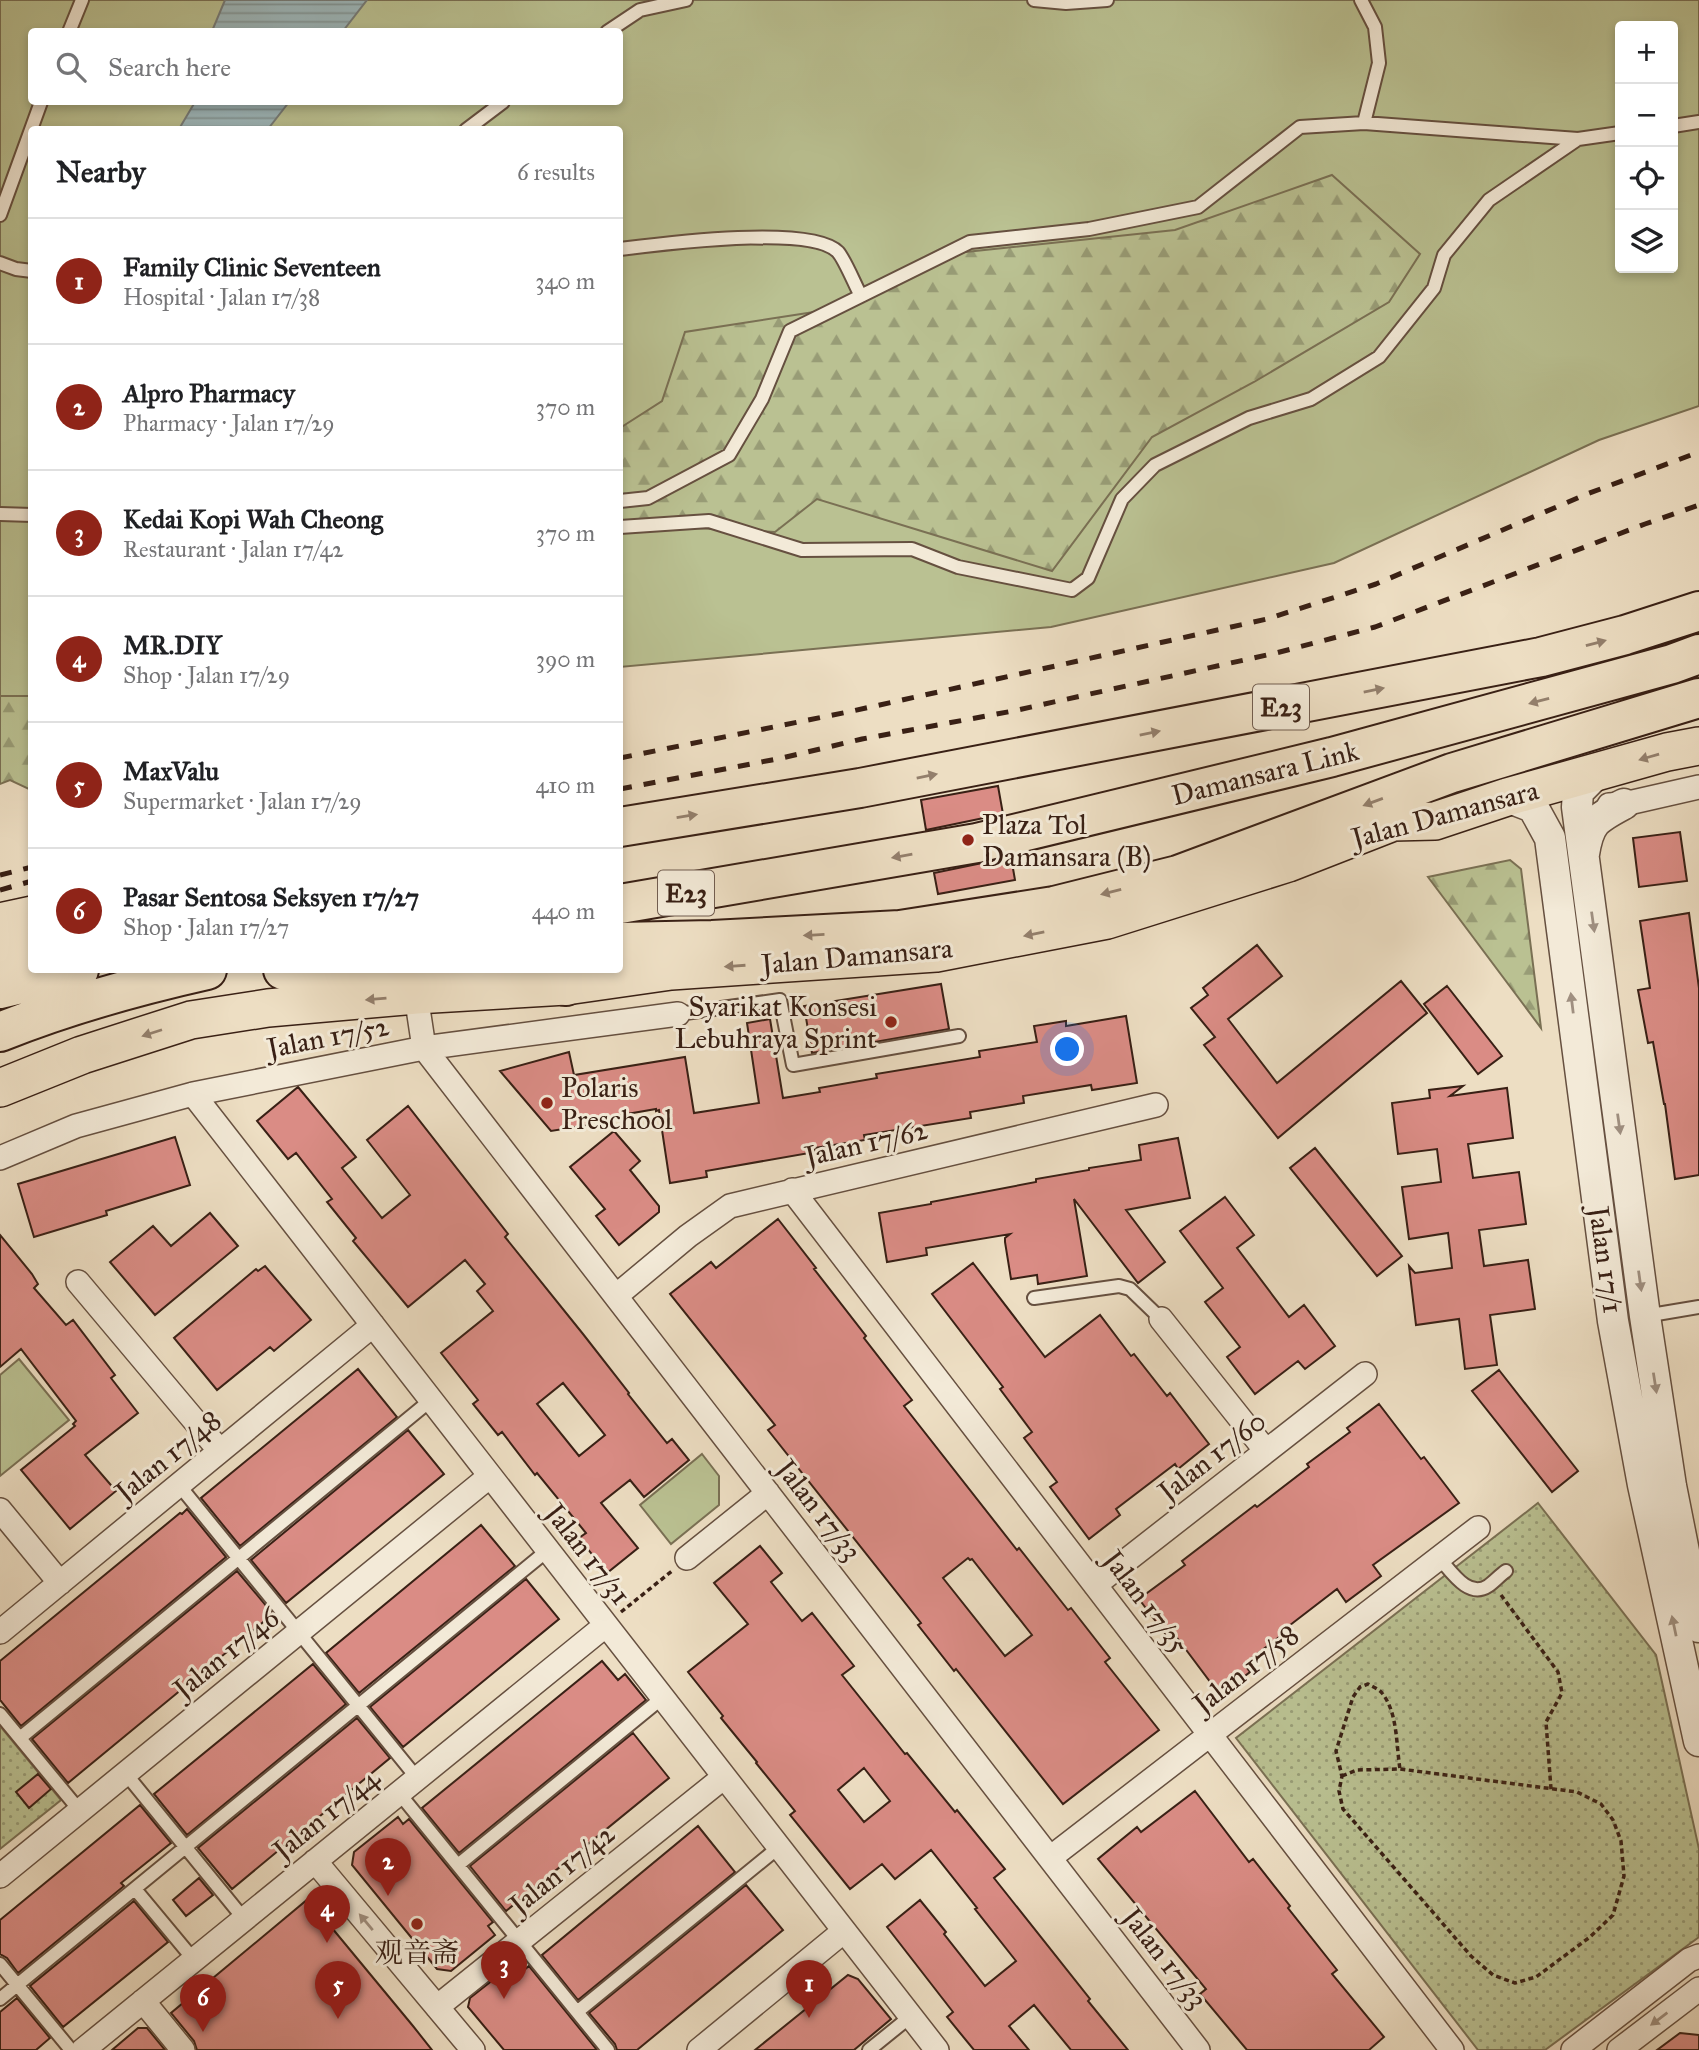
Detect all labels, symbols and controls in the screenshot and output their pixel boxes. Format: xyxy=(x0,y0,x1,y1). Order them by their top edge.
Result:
map controls xyxy=(1615,21,1678,273)
button: + xyxy=(1615,21,1678,84)
search box xyxy=(28,28,623,105)
icon: search xyxy=(52,48,90,86)
text: Search here xyxy=(108,51,231,83)
button: − xyxy=(1615,84,1678,147)
button: locate xyxy=(1615,147,1678,210)
text: Nearby xyxy=(56,154,146,190)
text: 6 results xyxy=(517,158,595,186)
button: layers xyxy=(1615,210,1678,273)
text: Family Clinic Seventeen xyxy=(123,251,381,283)
text: 1 xyxy=(74,267,84,295)
text: 340 m xyxy=(535,267,595,295)
text: Hospital · Jalan 17/38 xyxy=(123,283,320,311)
text: Alpro Pharmacy xyxy=(123,377,295,409)
text: 2 xyxy=(73,393,85,421)
text: 370 m xyxy=(536,393,595,421)
text: Pharmacy · Jalan 17/29 xyxy=(123,409,335,437)
text: Kedai Kopi Wah Cheong xyxy=(123,503,383,535)
text: 3 xyxy=(74,519,84,547)
text: 370 m xyxy=(536,519,595,547)
text: Restaurant · Jalan 17/42 xyxy=(123,535,344,563)
text: MR.DIY xyxy=(123,629,222,661)
one-way arrow xyxy=(1585,637,1607,648)
text: 4 xyxy=(73,645,85,673)
text: 390 m xyxy=(536,645,595,673)
text: Shop · Jalan 17/29 xyxy=(123,661,290,689)
road number: E23 xyxy=(1253,684,1309,730)
one-way arrow xyxy=(1363,684,1385,695)
one-way arrow xyxy=(1529,696,1550,706)
one-way arrow xyxy=(1139,727,1161,738)
street label: Damansara Link xyxy=(1168,733,1362,813)
one-way arrow xyxy=(1637,752,1659,763)
text: MaxValu xyxy=(123,755,219,787)
one-way arrow xyxy=(916,770,938,781)
text: 5 xyxy=(74,771,84,799)
text: 410 m xyxy=(536,771,595,799)
street label: Jalan Damansara xyxy=(1345,772,1542,857)
text: Supermarket · Jalan 17/29 xyxy=(123,787,362,815)
one-way arrow xyxy=(1362,797,1383,808)
place label: Plaza Tol Damansara (B) xyxy=(982,807,1151,874)
one-way arrow xyxy=(676,811,698,822)
marker: Plaza Tol Damansara (B) xyxy=(960,832,976,848)
one-way arrow xyxy=(891,851,913,862)
road number: E23 xyxy=(658,870,714,916)
text: Pasar Sentosa Seksyen 17/27 xyxy=(123,881,419,913)
one-way arrow xyxy=(1100,886,1122,897)
text: 6 xyxy=(73,897,85,925)
text: 440 m xyxy=(532,897,595,925)
one-way arrow xyxy=(1587,911,1598,933)
text: Shop · Jalan 17/27 xyxy=(123,913,289,941)
one-way arrow xyxy=(803,929,825,940)
one-way arrow xyxy=(1023,929,1045,940)
street label: Jalan Damansara xyxy=(757,930,954,982)
one-way arrow xyxy=(724,961,746,972)
place label: Syarikat Konsesi Lebuhraya Sprint xyxy=(675,989,877,1056)
one-way arrow xyxy=(1566,992,1577,1014)
one-way arrow xyxy=(365,994,387,1005)
street label: Jalan 17/52 xyxy=(261,1008,392,1067)
marker: Syarikat Konsesi Lebuhraya Sprint xyxy=(883,1014,899,1030)
one-way arrow xyxy=(141,1028,162,1038)
your location xyxy=(1050,1032,1084,1066)
place label: Polaris Preschool xyxy=(561,1070,673,1137)
marker: Polaris Preschool xyxy=(539,1095,555,1111)
street label: Jalan 17/62 xyxy=(798,1112,931,1175)
one-way arrow xyxy=(1614,1113,1625,1135)
street label: Jalan 17/1 xyxy=(1581,1201,1631,1316)
one-way arrow xyxy=(1635,1270,1646,1292)
one-way arrow xyxy=(1650,1372,1661,1394)
street label: Jalan 17/48 xyxy=(106,1403,228,1511)
street label: Jalan 17/60 xyxy=(1149,1403,1273,1511)
street label: Jalan 17/33 xyxy=(767,1450,869,1568)
street label: Jalan 17/31 xyxy=(536,1494,638,1612)
street label: Jalan 17/35 xyxy=(1094,1541,1196,1661)
street label: Jalan 17/46 xyxy=(164,1599,287,1708)
one-way arrow xyxy=(1668,1615,1679,1637)
street label: Jalan 17/58 xyxy=(1184,1617,1306,1723)
street label: Jalan 17/44 xyxy=(263,1760,387,1869)
street label: Jalan 17/42 xyxy=(500,1816,622,1924)
pin: 2 xyxy=(365,1838,411,1896)
pin: 4 xyxy=(304,1885,350,1943)
street label: Jalan 17/33 xyxy=(1113,1898,1215,2016)
one-way arrow xyxy=(359,1914,374,1931)
marker: 观音斋 xyxy=(409,1916,425,1932)
place label: 观音斋 xyxy=(375,1935,459,1970)
pin: 3 xyxy=(481,1941,527,1999)
pin: 1 xyxy=(786,1960,832,2018)
pin: 5 xyxy=(315,1961,361,2019)
pin: 6 xyxy=(180,1974,226,2032)
one-way arrow xyxy=(1650,2012,1668,2026)

